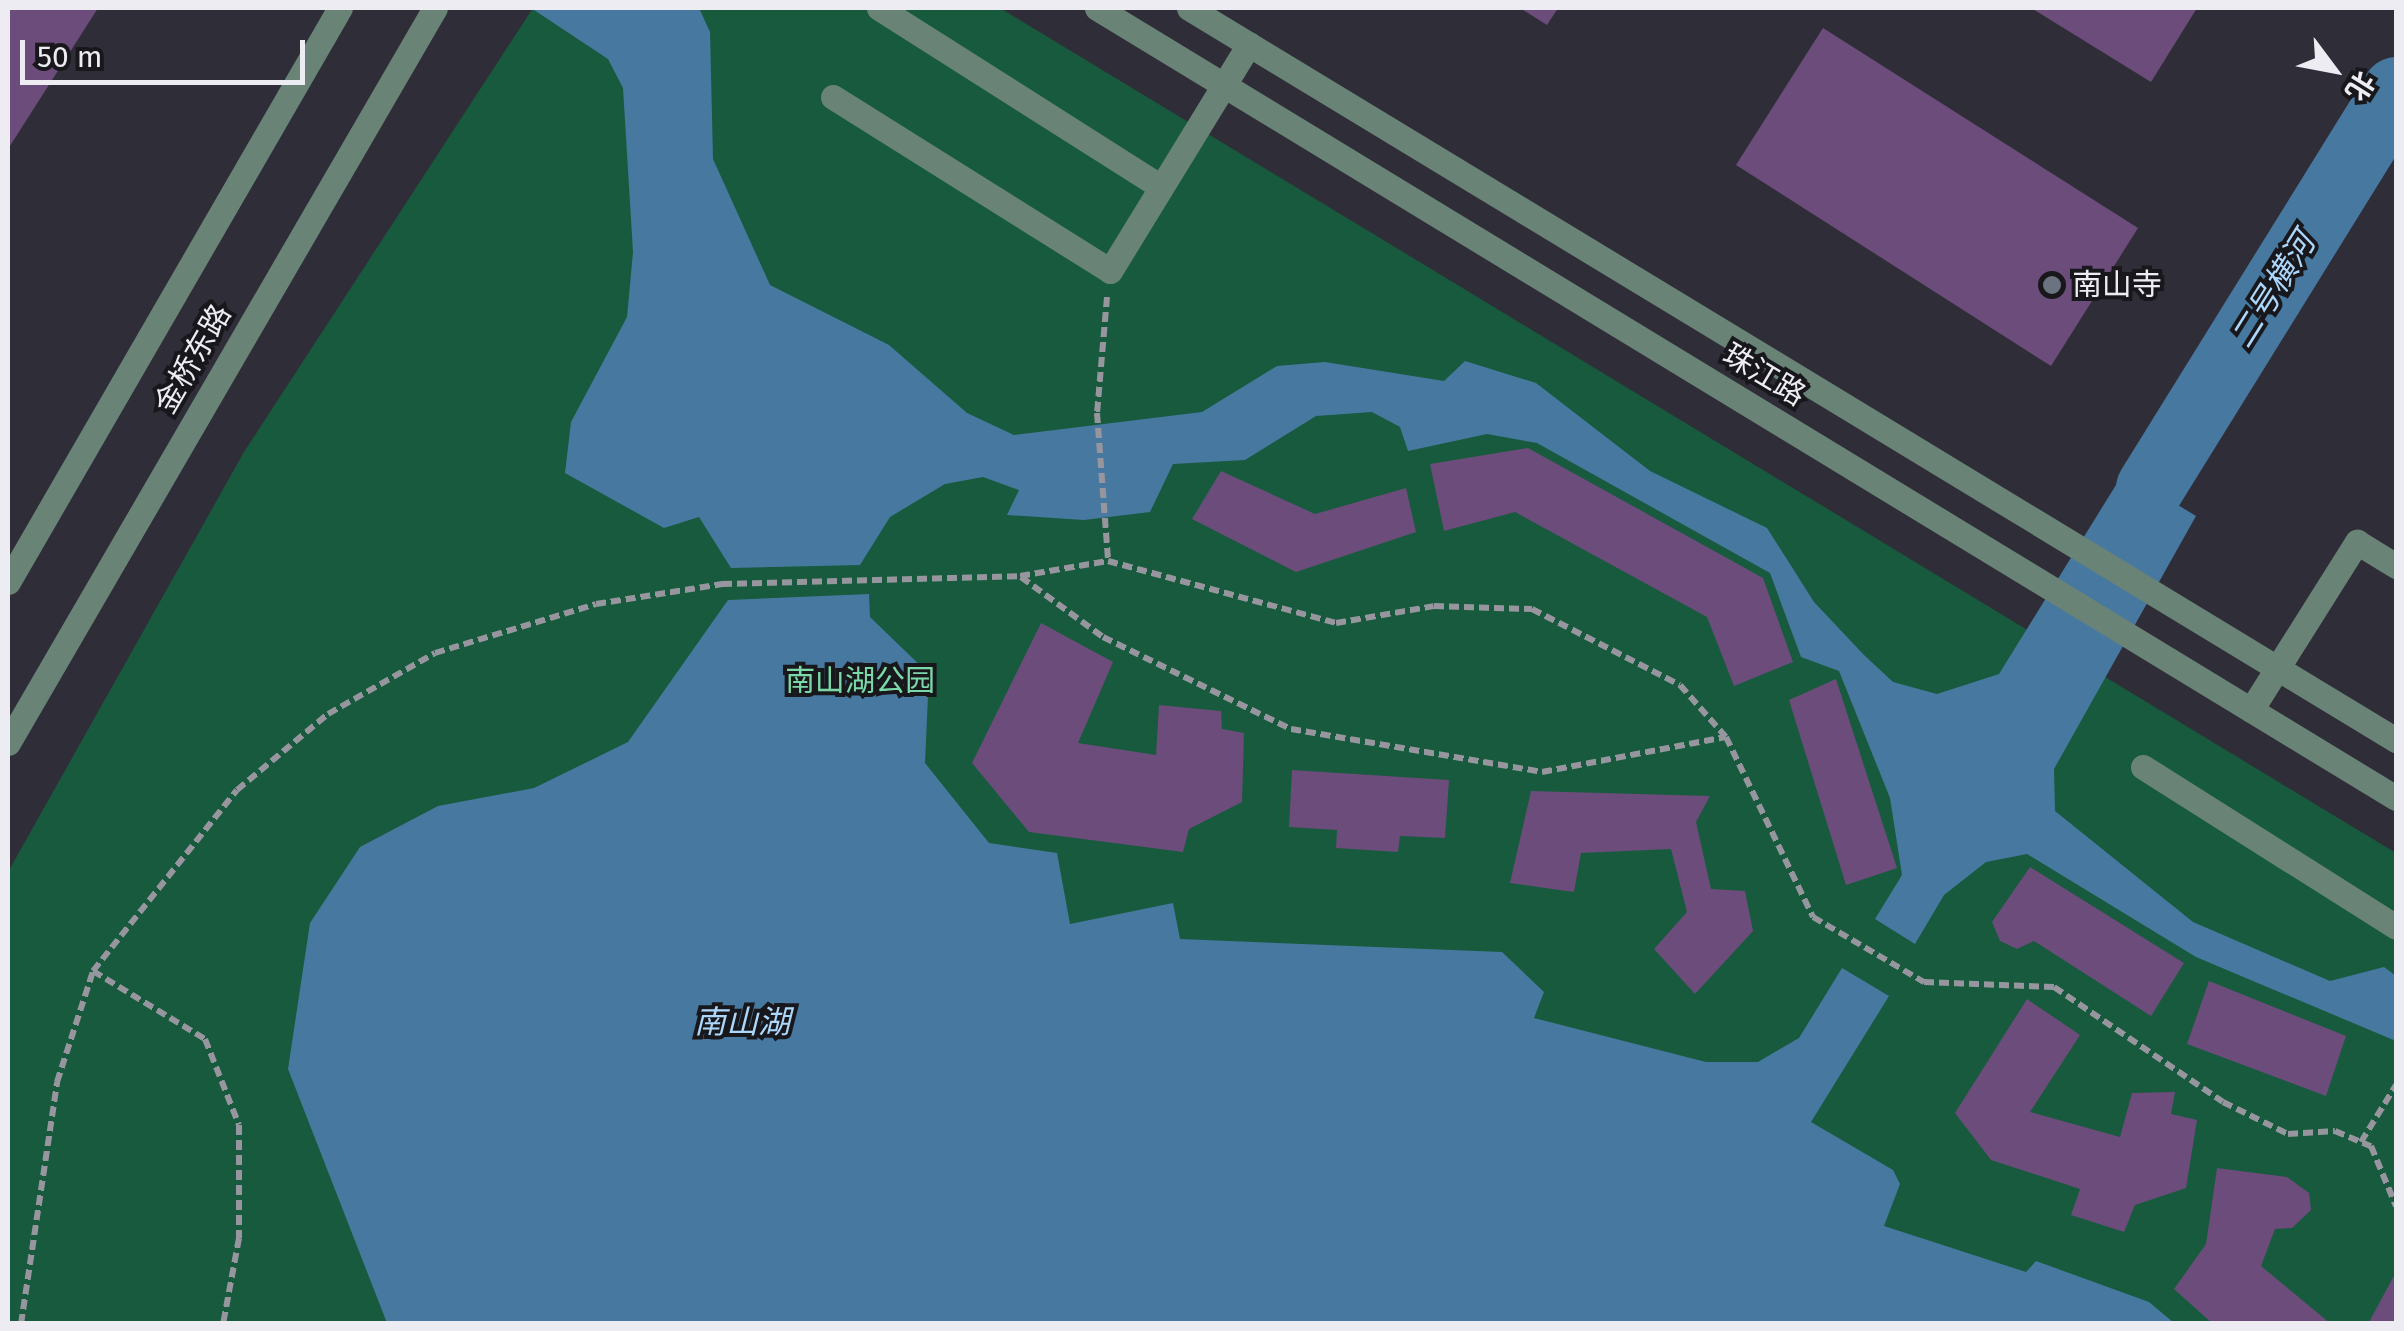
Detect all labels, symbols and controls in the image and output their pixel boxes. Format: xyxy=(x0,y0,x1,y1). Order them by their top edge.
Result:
scale bar xyxy=(25,20,310,82)
north arrow xyxy=(2284,20,2384,120)
text: 50 m xyxy=(37,39,102,75)
text: 北 xyxy=(2338,66,2381,107)
water label: 二号横河 xyxy=(2223,226,2323,354)
place label: 南山寺 xyxy=(2072,267,2162,303)
marker: 南山寺 xyxy=(2041,274,2063,296)
street label: 金桥东路 xyxy=(147,298,239,420)
street label: 珠江路 xyxy=(1716,336,1812,414)
park label: 南山湖公园 xyxy=(785,663,935,699)
water label: 南山湖 xyxy=(694,1003,790,1041)

